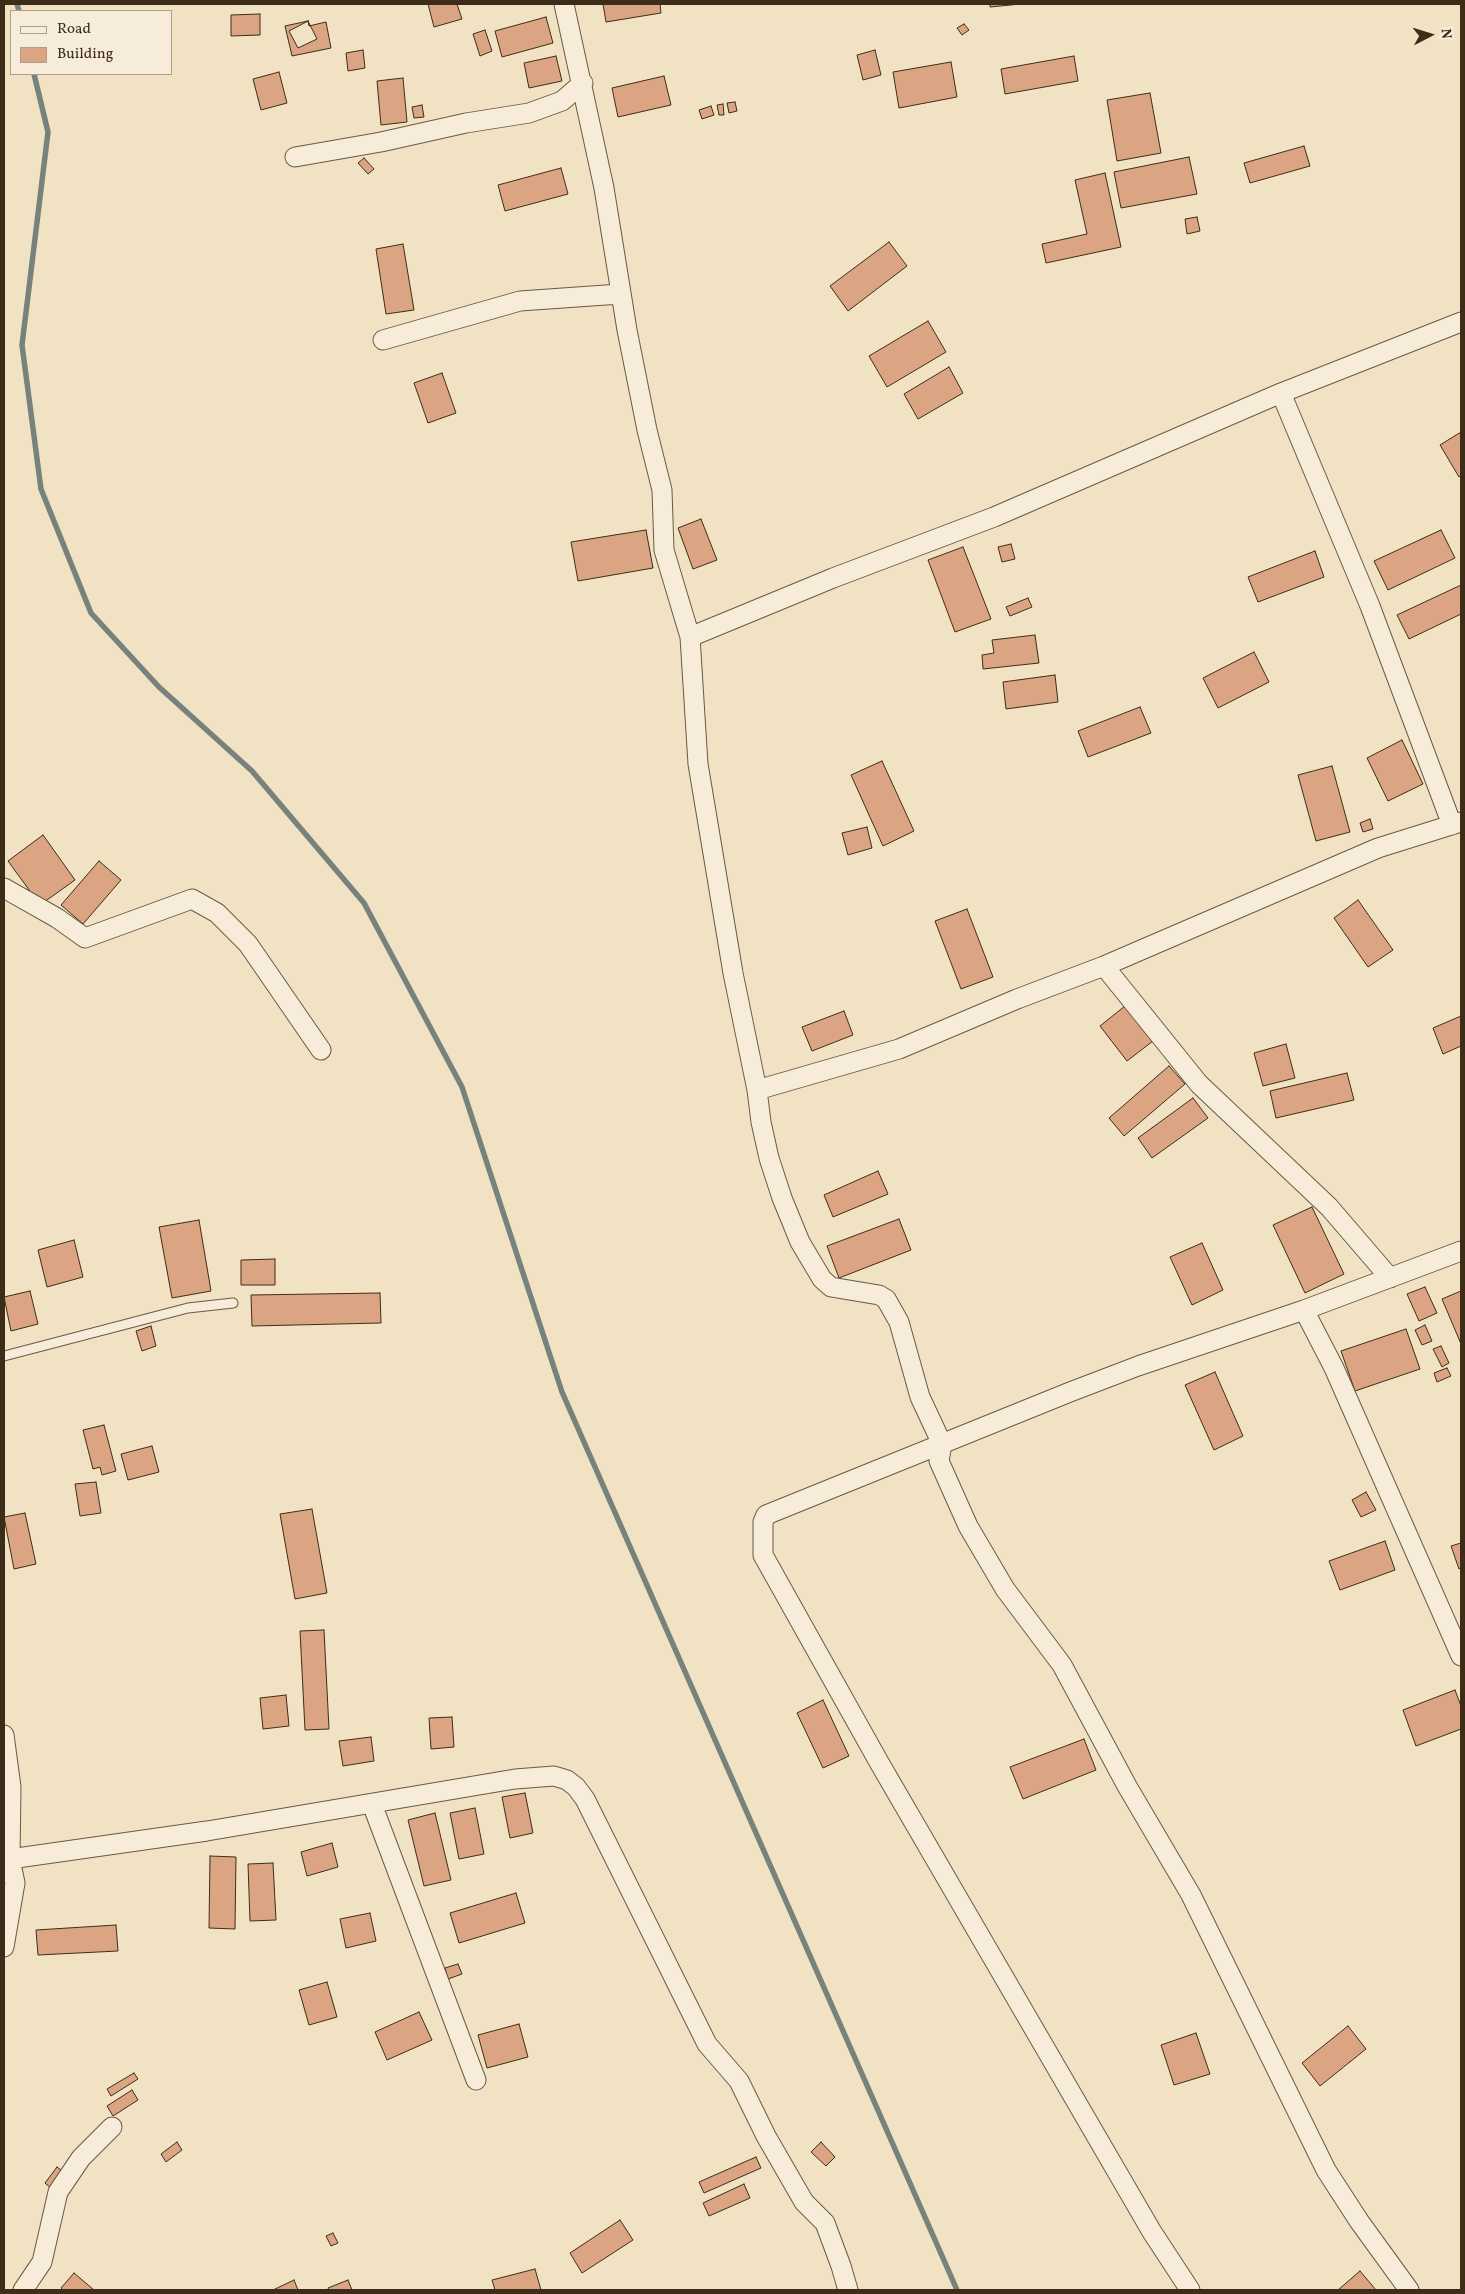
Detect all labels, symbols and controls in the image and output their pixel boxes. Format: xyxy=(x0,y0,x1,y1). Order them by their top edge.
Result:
legend xyxy=(10,10,172,75)
north arrow xyxy=(1405,10,1455,60)
text: Road xyxy=(57,19,91,40)
text: N xyxy=(1436,28,1455,40)
text: Building xyxy=(57,44,113,65)

